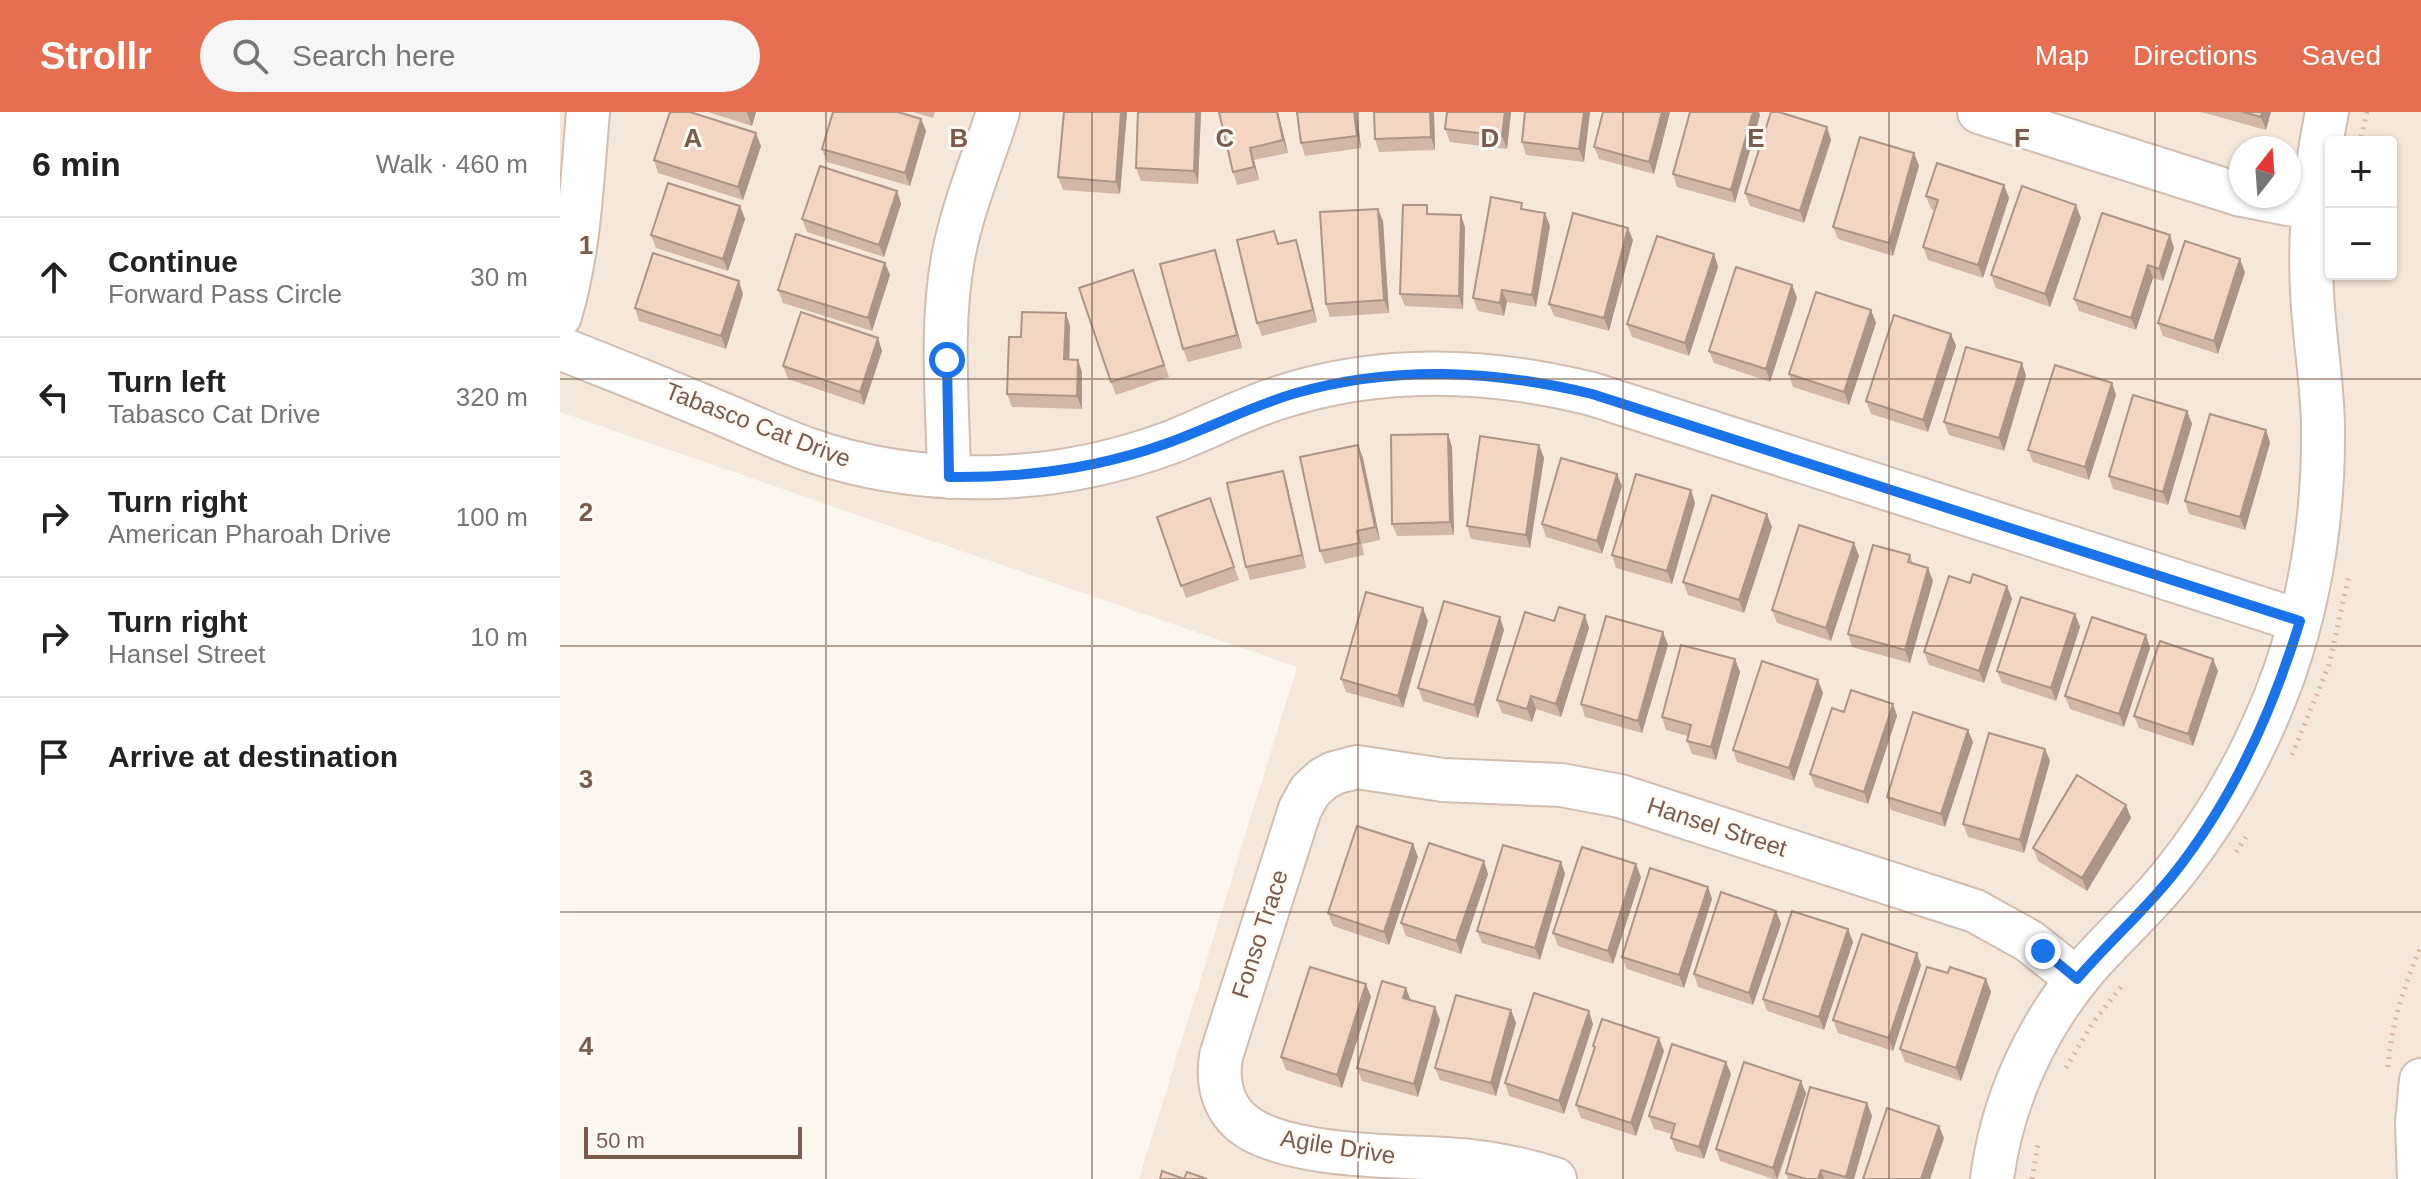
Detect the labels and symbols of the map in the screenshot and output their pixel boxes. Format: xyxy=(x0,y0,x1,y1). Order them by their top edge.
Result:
text: A xyxy=(684,123,703,153)
text: B xyxy=(950,123,968,153)
text: C xyxy=(1216,123,1235,153)
text: D xyxy=(1481,123,1499,153)
text: E xyxy=(1747,123,1765,153)
text: F xyxy=(2014,123,2030,153)
north arrow xyxy=(2229,136,2301,208)
text: 1 xyxy=(579,230,593,260)
route start xyxy=(929,342,965,378)
street label: Tabasco Cat Drive xyxy=(662,377,855,472)
text: 2 xyxy=(579,497,593,527)
text: 3 xyxy=(579,764,593,794)
street label: Hansel Street xyxy=(1644,791,1791,862)
street label: Fonso Trace xyxy=(1226,866,1293,1001)
route end xyxy=(2025,933,2061,969)
text: 4 xyxy=(579,1031,594,1061)
scale bar xyxy=(584,1123,802,1159)
street label: Agile Drive xyxy=(1279,1124,1397,1169)

